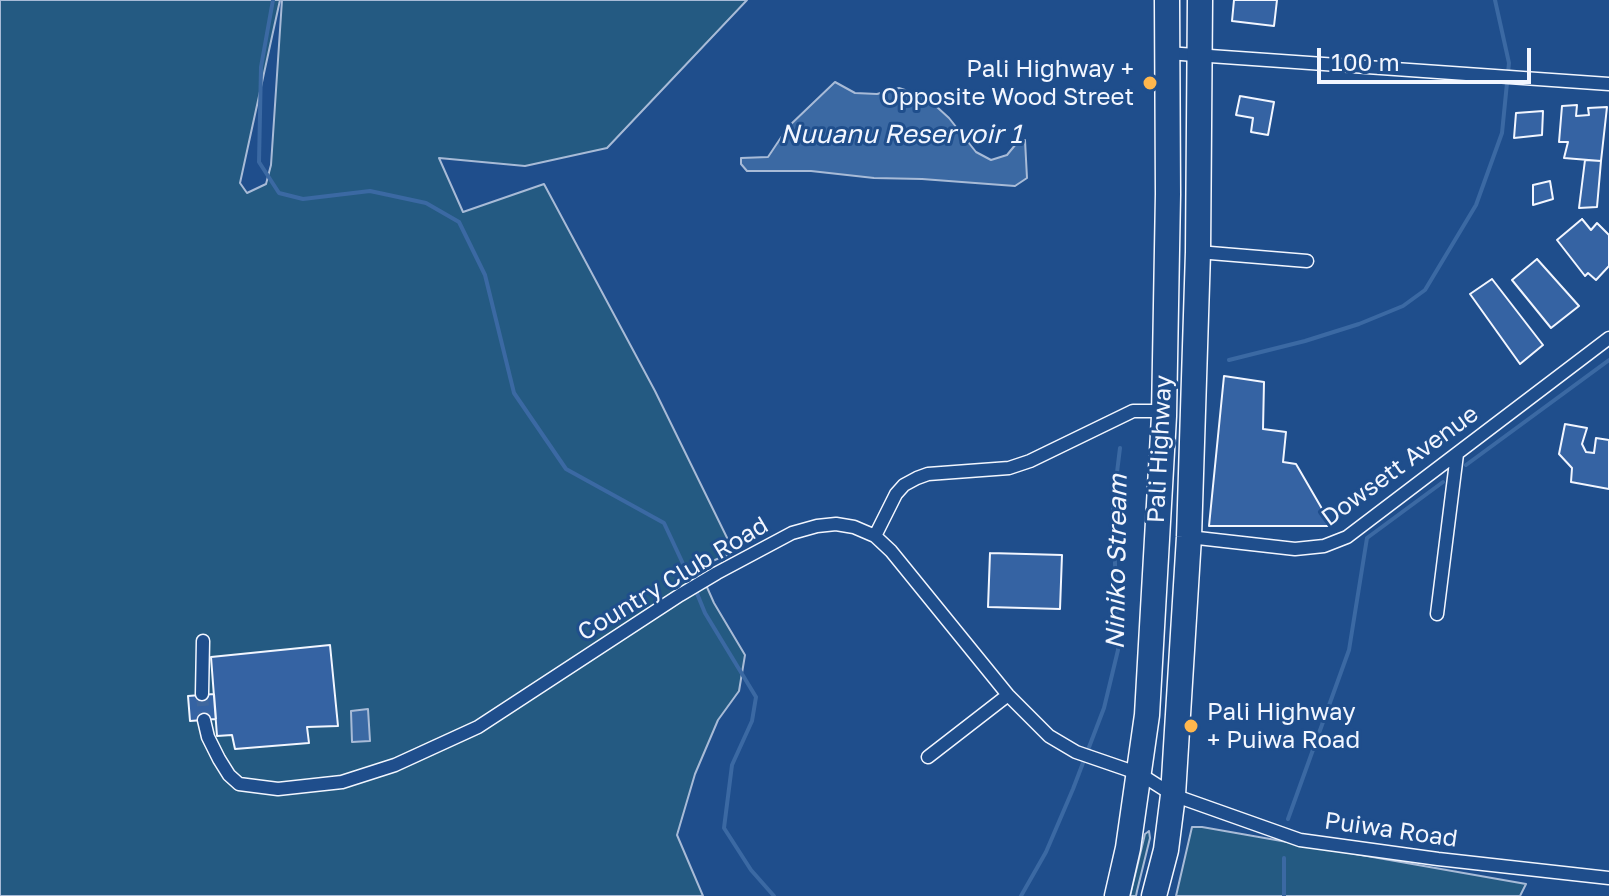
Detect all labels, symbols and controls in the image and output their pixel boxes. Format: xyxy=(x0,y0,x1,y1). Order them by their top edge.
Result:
scale bar xyxy=(1321,32,1535,82)
text: 100 m xyxy=(1331,47,1400,76)
place label: Pali Highway + Opposite Wood Street xyxy=(881,55,1134,111)
marker: Pali Highway + Opposite Wood Street xyxy=(1141,74,1159,92)
water label: Nuuanu Reservoir 1 xyxy=(780,119,1022,151)
street label: Pali Highway xyxy=(1142,374,1178,524)
street label: Dowsett Avenue xyxy=(1316,399,1484,533)
water label: Niniko Stream xyxy=(1100,474,1134,650)
street label: Country Club Road xyxy=(573,511,773,647)
place label: Pali Highway + Puiwa Road xyxy=(1207,698,1360,754)
marker: Pali Highway + Puiwa Road xyxy=(1182,717,1200,735)
street label: Puiwa Road xyxy=(1323,806,1459,854)

